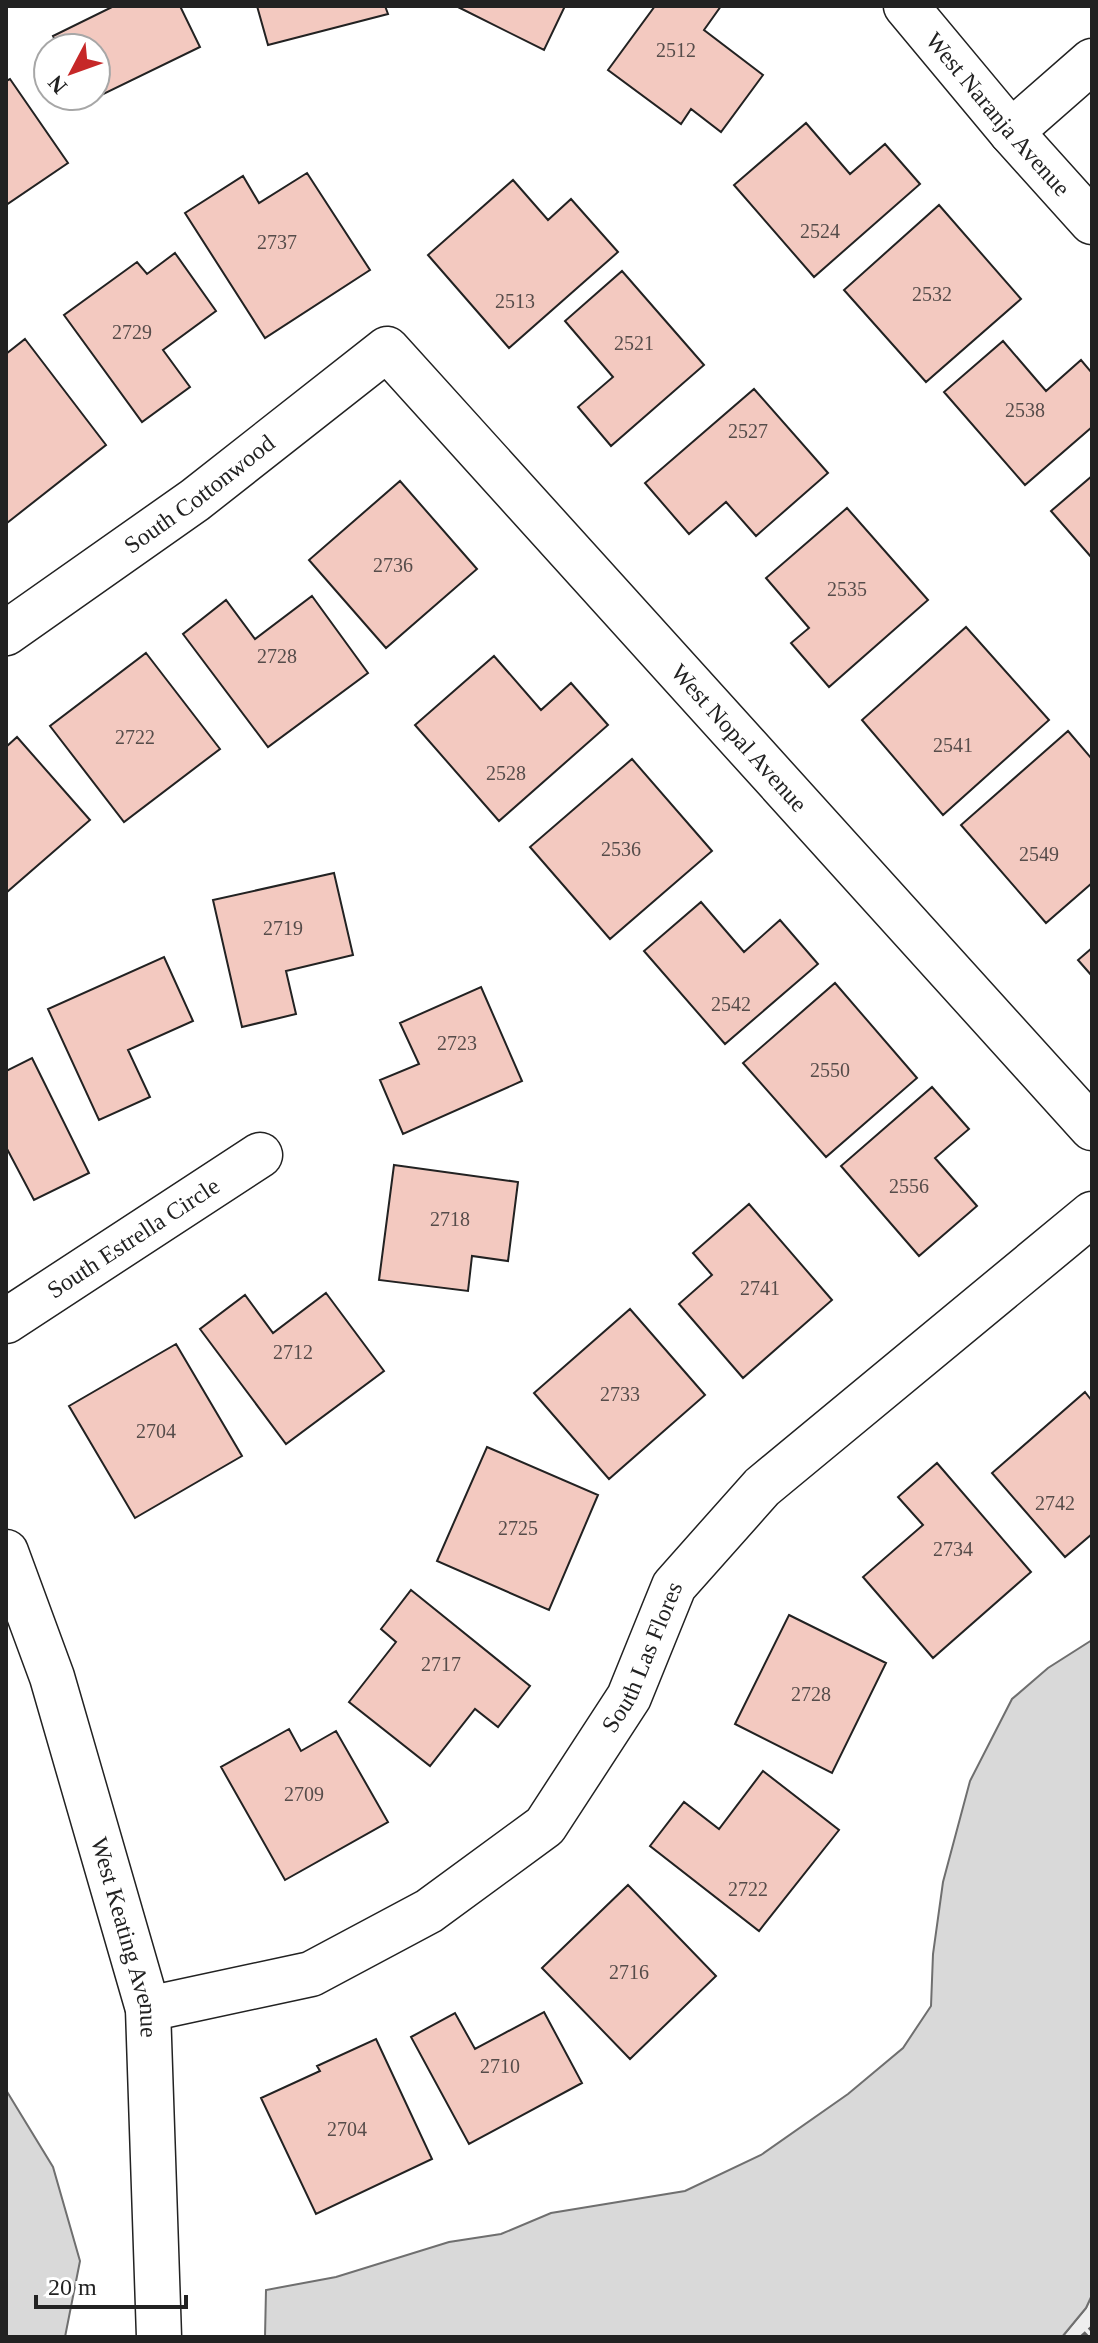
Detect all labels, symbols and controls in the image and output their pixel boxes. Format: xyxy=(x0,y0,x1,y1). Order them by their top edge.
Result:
street label: West Naranja Avenue xyxy=(921,27,1075,201)
north arrow xyxy=(32,32,112,112)
house number: 2512 xyxy=(656,39,696,61)
text: N xyxy=(43,71,72,99)
house number: 2524 xyxy=(800,220,840,242)
house number: 2737 xyxy=(257,231,297,253)
house number: 2532 xyxy=(912,283,952,305)
house number: 2513 xyxy=(495,290,535,312)
house number: 2729 xyxy=(112,321,152,343)
house number: 2521 xyxy=(614,332,654,354)
house number: 2538 xyxy=(1005,399,1045,421)
house number: 2527 xyxy=(728,420,768,442)
street label: South Cottonwood xyxy=(119,430,279,559)
house number: 2736 xyxy=(373,554,413,576)
house number: 2535 xyxy=(827,578,867,600)
house number: 2728 xyxy=(257,645,297,667)
street label: West Nopal Avenue xyxy=(666,659,812,817)
house number: 2722 xyxy=(115,726,155,748)
house number: 2541 xyxy=(933,734,973,756)
house number: 2528 xyxy=(486,762,526,784)
house number: 2536 xyxy=(601,838,641,860)
house number: 2549 xyxy=(1019,843,1059,865)
house number: 2719 xyxy=(263,917,303,939)
house number: 2542 xyxy=(711,993,751,1015)
house number: 2723 xyxy=(437,1032,477,1054)
house number: 2550 xyxy=(810,1059,850,1081)
street label: South Estrella Circle xyxy=(42,1172,224,1303)
house number: 2556 xyxy=(889,1175,929,1197)
house number: 2718 xyxy=(430,1208,470,1230)
house number: 2741 xyxy=(740,1277,780,1299)
house number: 2712 xyxy=(273,1341,313,1363)
house number: 2733 xyxy=(600,1383,640,1405)
house number: 2704 xyxy=(136,1420,176,1442)
house number: 2742 xyxy=(1035,1492,1075,1514)
house number: 2725 xyxy=(498,1517,538,1539)
house number: 2734 xyxy=(933,1538,973,1560)
street label: South Las Flores xyxy=(597,1578,687,1737)
house number: 2717 xyxy=(421,1653,461,1675)
house number: 2728 xyxy=(791,1683,831,1705)
house number: 2709 xyxy=(284,1783,324,1805)
street label: West Keating Avenue xyxy=(86,1834,162,2038)
house number: 2722 xyxy=(728,1878,768,1900)
house number: 2716 xyxy=(609,1961,649,1983)
house number: 2710 xyxy=(480,2055,520,2077)
house number: 2704 xyxy=(327,2118,367,2140)
scale bar xyxy=(36,2259,186,2309)
text: 20 m xyxy=(48,2274,97,2300)

